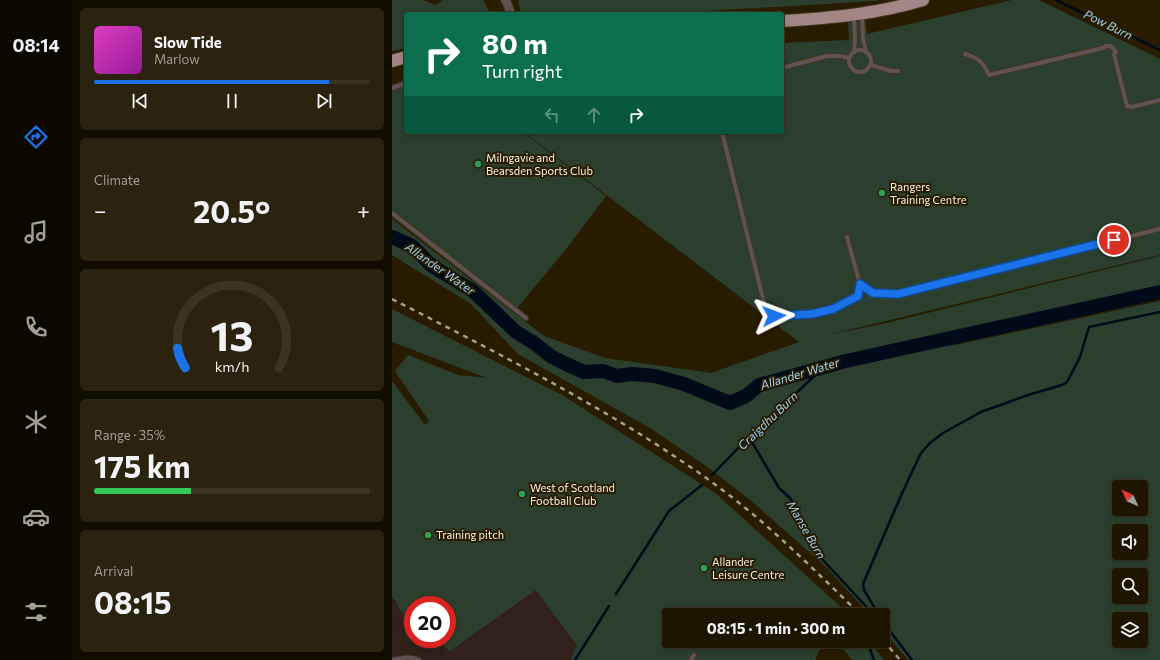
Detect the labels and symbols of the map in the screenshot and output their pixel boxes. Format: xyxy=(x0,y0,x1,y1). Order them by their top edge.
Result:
water label: Pow Burn xyxy=(1082,6,1135,42)
place label: Milngavie and Bearsden Sports Club xyxy=(486,151,593,177)
marker: Milngavie and Bearsden Sports Club xyxy=(473,159,483,169)
place label: Rangers Training Centre xyxy=(890,180,967,206)
marker: Rangers Training Centre xyxy=(877,188,887,198)
pin xyxy=(1097,223,1131,257)
water label: Allander Water xyxy=(402,238,479,298)
position arrow xyxy=(753,295,795,337)
water label: Allander Water xyxy=(758,354,842,392)
water label: Craigdhu Burn xyxy=(735,388,800,452)
north arrow xyxy=(1112,480,1148,516)
place label: West of Scotland Football Club xyxy=(530,481,615,507)
marker: West of Scotland Football Club xyxy=(517,489,527,499)
water label: Manse Burn xyxy=(785,498,829,561)
place label: Training pitch xyxy=(436,528,504,541)
marker: Training pitch xyxy=(423,530,433,540)
place label: Allander Leisure Centre xyxy=(712,555,785,581)
marker: Allander Leisure Centre xyxy=(699,563,709,573)
speed limit sign: 20 xyxy=(404,596,456,648)

